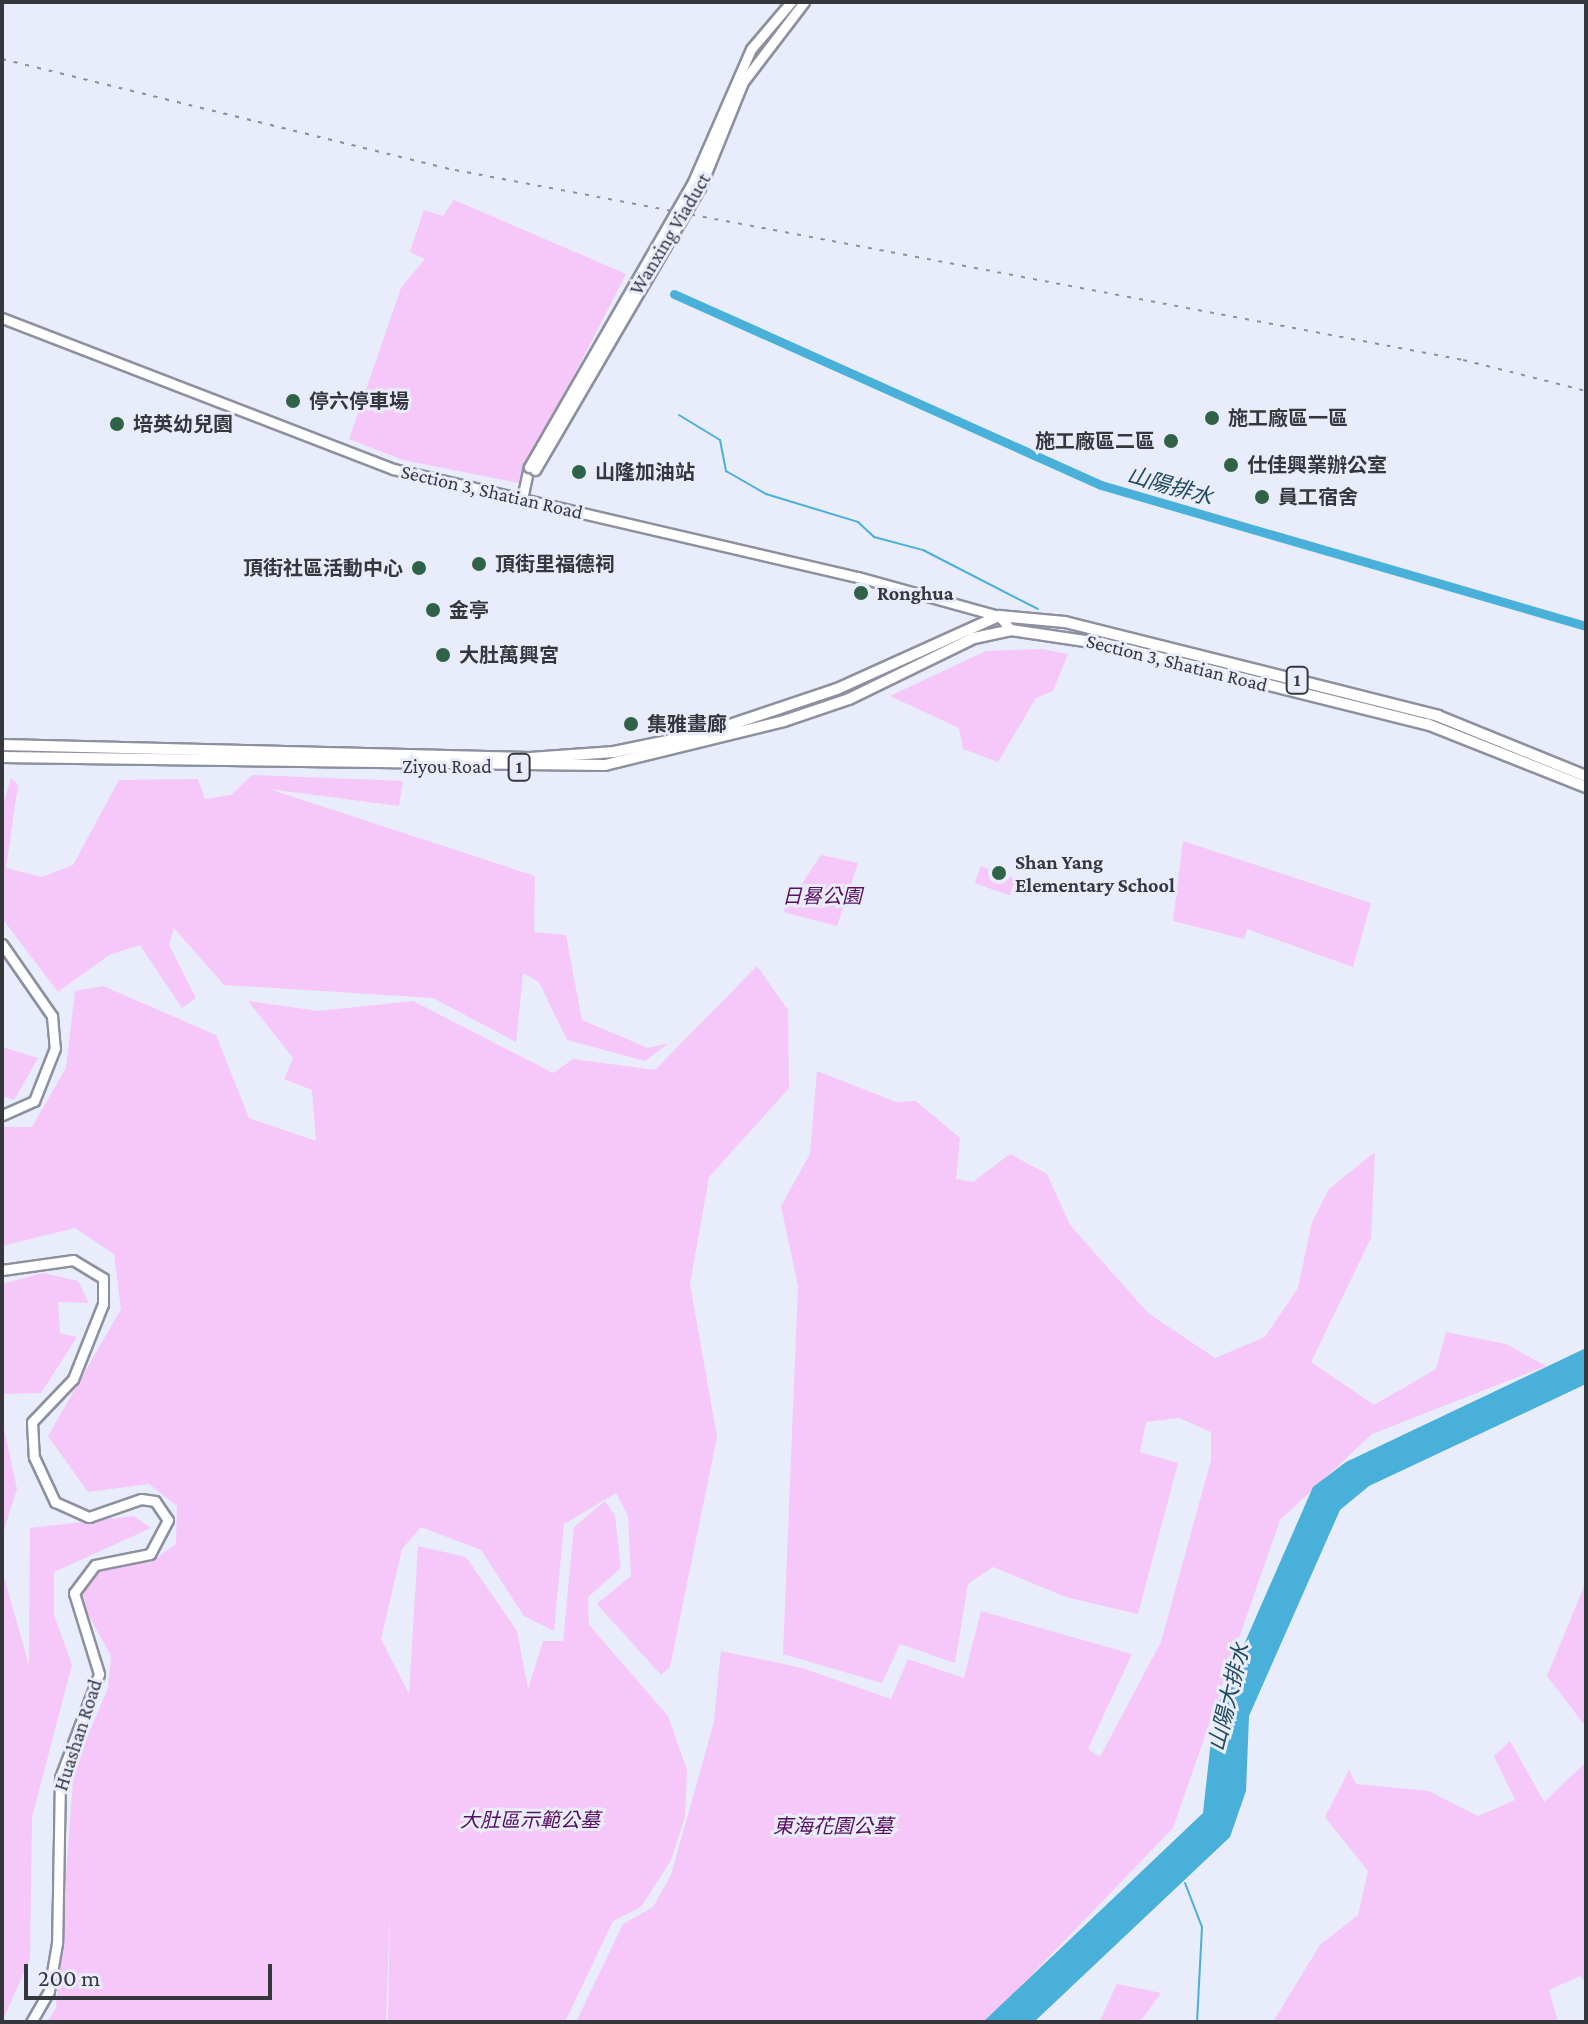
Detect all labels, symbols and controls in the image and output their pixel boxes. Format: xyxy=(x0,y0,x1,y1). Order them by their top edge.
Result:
street label: Wanxing Viaduct xyxy=(624,169,716,299)
place label: 停六停車場 xyxy=(309,389,409,413)
marker: 停六停車場 xyxy=(284,392,302,410)
place label: 施工廠區一區 xyxy=(1228,406,1348,430)
marker: 施工廠區一區 xyxy=(1203,409,1221,427)
place label: 培英幼兒園 xyxy=(133,412,233,436)
marker: 培英幼兒園 xyxy=(108,415,126,433)
place label: 施工廠區二區 xyxy=(1035,429,1155,453)
marker: 施工廠區二區 xyxy=(1162,432,1180,450)
place label: 仕佳興業辦公室 xyxy=(1247,453,1387,477)
marker: 仕佳興業辦公室 xyxy=(1222,456,1240,474)
street label: Section 3, Shatian Road xyxy=(399,459,585,525)
place label: 山隆加油站 xyxy=(595,460,695,484)
water label: 山陽排水 xyxy=(1124,461,1216,511)
marker: 山隆加油站 xyxy=(570,463,588,481)
place label: 員工宿舍 xyxy=(1278,485,1358,509)
marker: 員工宿舍 xyxy=(1253,488,1271,506)
place label: 頂街里福德祠 xyxy=(495,552,615,576)
marker: 頂街里福德祠 xyxy=(470,555,488,573)
place label: 頂街社區活動中心 xyxy=(243,556,403,580)
marker: 頂街社區活動中心 xyxy=(410,559,428,577)
place label: Ronghua xyxy=(877,581,953,605)
marker: Ronghua xyxy=(852,584,870,602)
place label: 金亭 xyxy=(449,598,489,622)
marker: 金亭 xyxy=(424,601,442,619)
street label: Section 3, Shatian Road xyxy=(1084,629,1270,697)
place label: 大肚萬興宮 xyxy=(459,643,559,667)
marker: 大肚萬興宮 xyxy=(434,646,452,664)
road number: 1 xyxy=(1285,666,1309,694)
place label: 集雅畫廊 xyxy=(647,712,727,736)
marker: 集雅畫廊 xyxy=(622,715,640,733)
road number: 1 xyxy=(507,753,531,781)
street label: Ziyou Road xyxy=(402,754,492,778)
place label: Shan Yang Elementary School xyxy=(1015,850,1175,897)
marker: Shan Yang Elementary School xyxy=(990,864,1008,882)
park label: 日晷公園 xyxy=(782,884,862,908)
water label: 山陽大排水 xyxy=(1203,1640,1255,1754)
street label: Huashan Road xyxy=(49,1676,107,1794)
park label: 大肚區示範公墓 xyxy=(460,1808,600,1832)
park label: 東海花園公墓 xyxy=(773,1814,893,1838)
scale bar xyxy=(28,1948,276,1998)
text: 200 m xyxy=(38,1964,100,1991)

